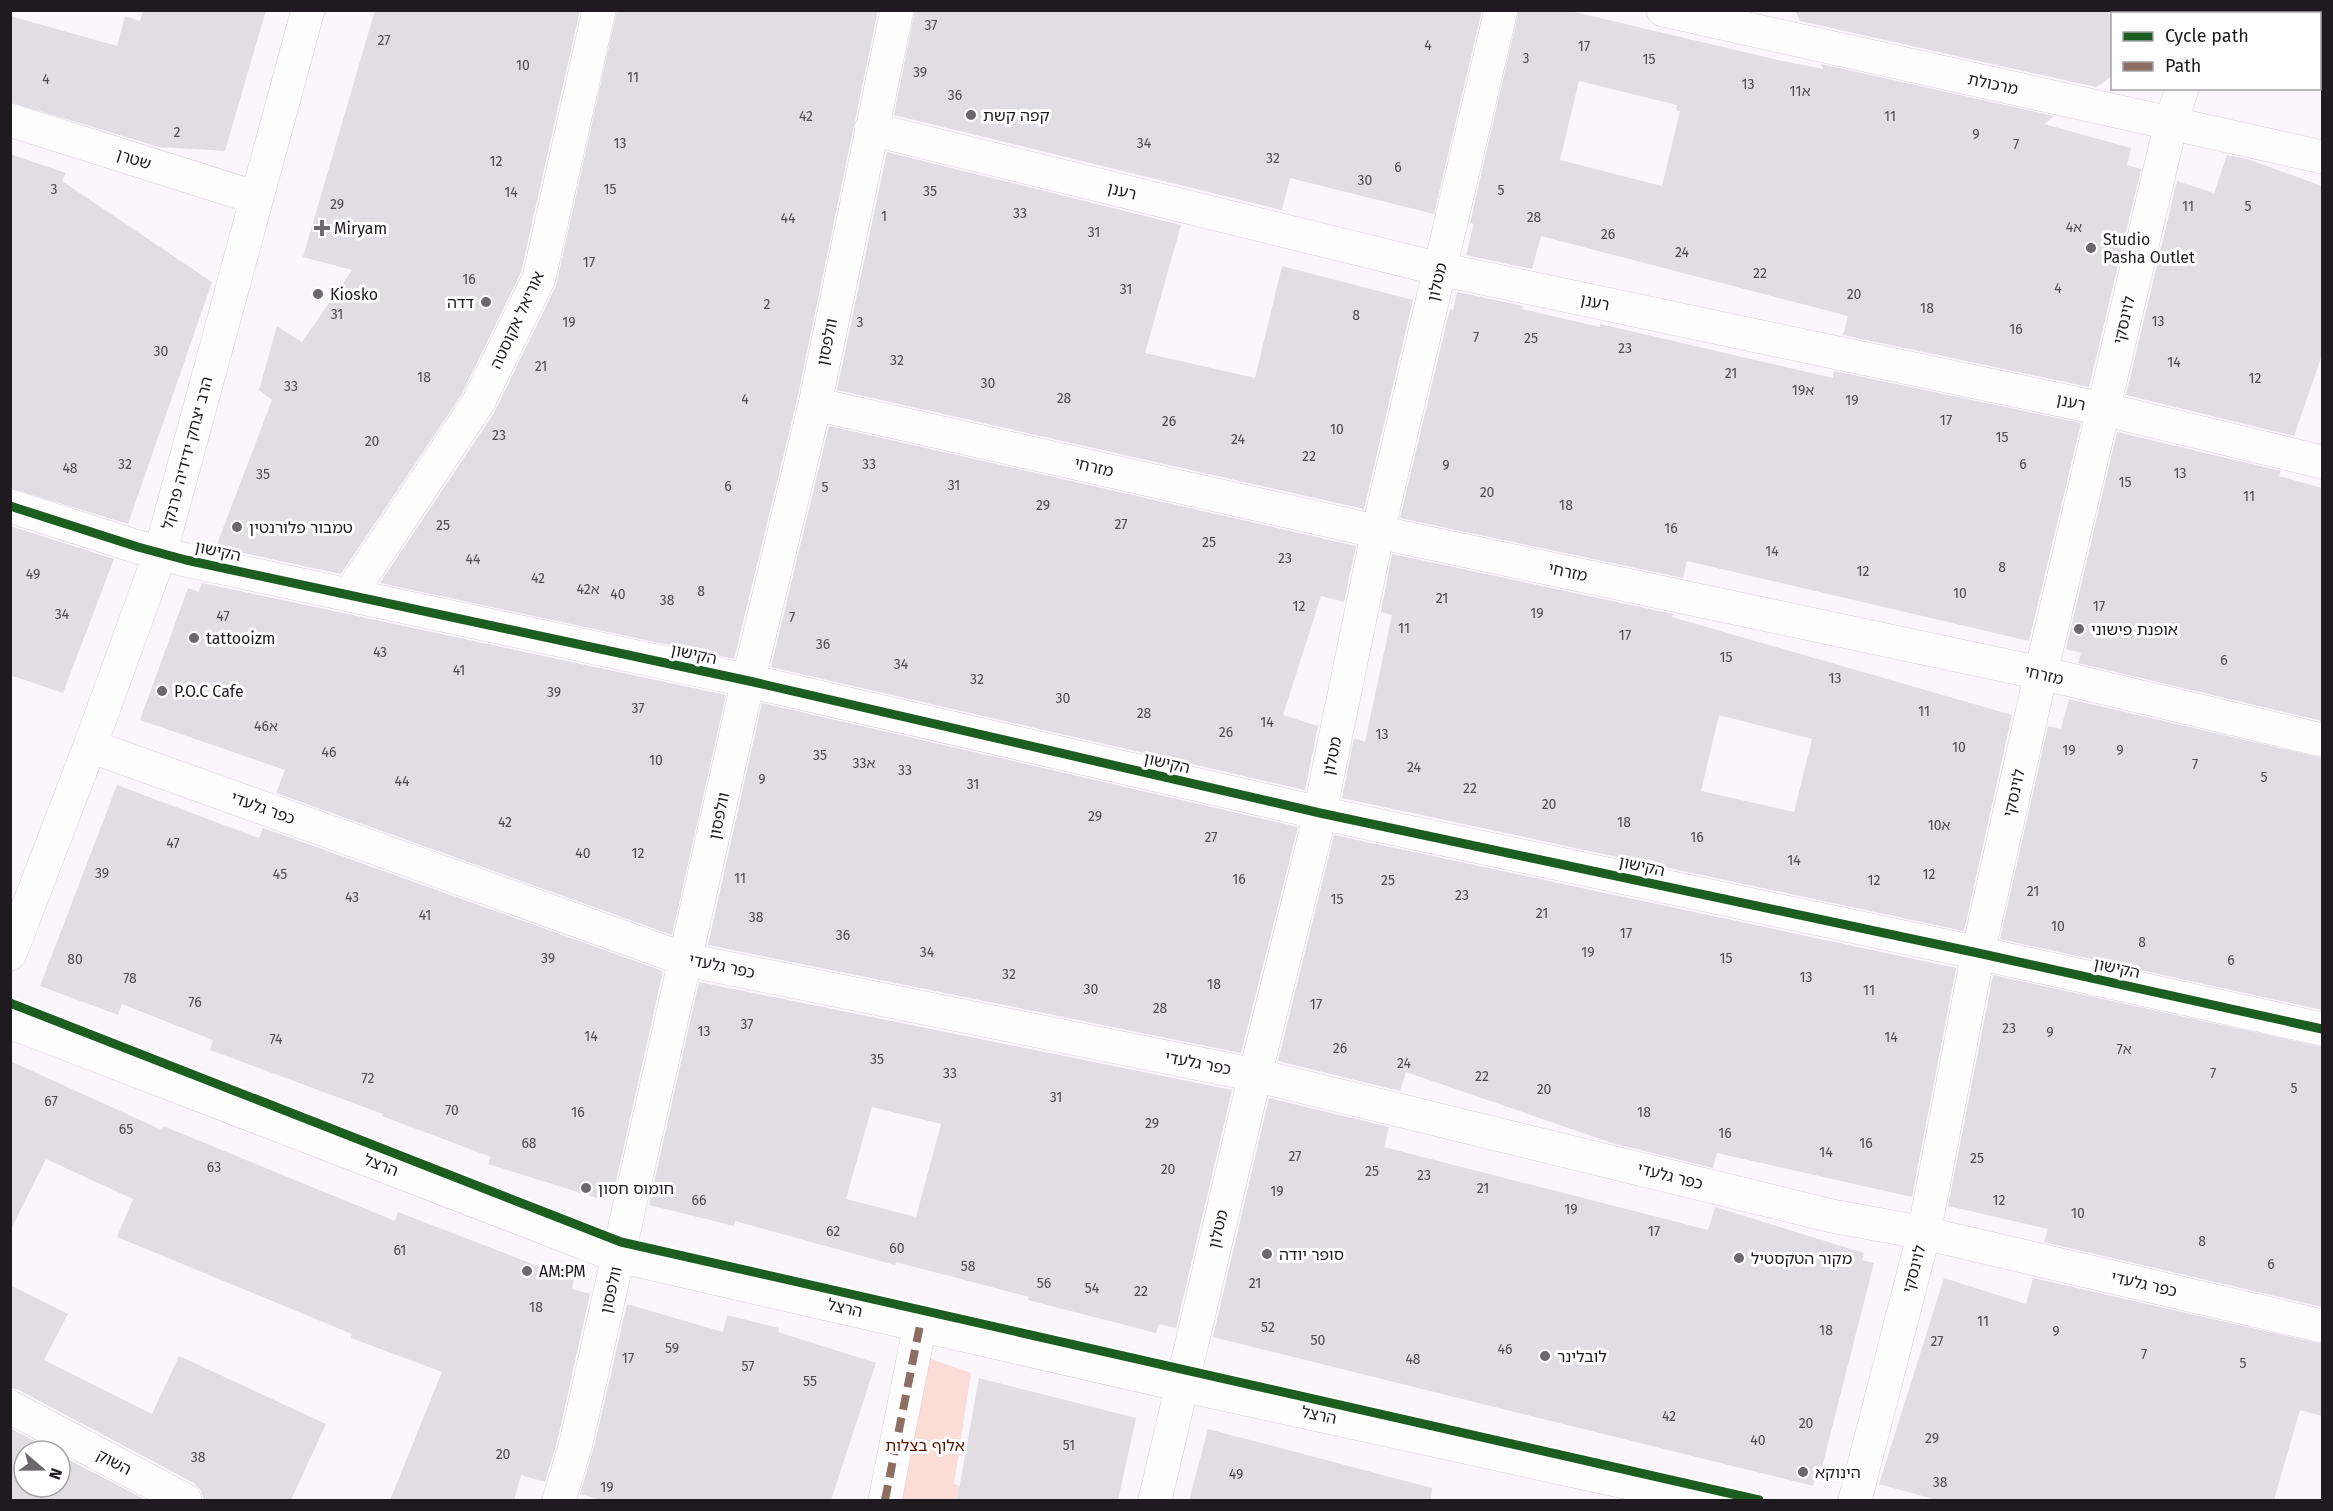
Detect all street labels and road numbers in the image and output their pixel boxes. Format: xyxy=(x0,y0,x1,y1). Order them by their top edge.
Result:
street label: מרכולת xyxy=(1966,69,2020,99)
street label: שטרן xyxy=(114,145,154,173)
street label: רענן xyxy=(1106,178,1138,204)
street label: מטלון xyxy=(1423,261,1451,303)
street label: אוריאל אקוסטה xyxy=(486,268,548,372)
street label: רענן xyxy=(1579,290,1611,314)
street label: לוינסקי xyxy=(2109,294,2139,346)
street label: וולפסון xyxy=(813,317,841,367)
street label: הרב יצחק ידידיה פרנקל xyxy=(157,374,217,532)
street label: רענן xyxy=(2055,390,2087,414)
street label: מזרחי xyxy=(1073,453,1115,481)
street label: הקישון xyxy=(193,537,243,565)
street label: מזרחי xyxy=(1547,559,1589,585)
street label: הקישון xyxy=(669,640,719,668)
street label: מזרחי xyxy=(2023,661,2065,689)
street label: מטלון xyxy=(1319,735,1345,777)
street label: הקישון xyxy=(1142,749,1192,777)
street label: לוינסקי xyxy=(1999,767,2029,819)
street label: כפר גלעדי xyxy=(228,788,298,828)
street label: וולפסון xyxy=(705,791,733,841)
street label: הקישון xyxy=(1617,852,1667,880)
street label: כפר גלעדי xyxy=(687,950,757,982)
street label: הקישון xyxy=(2092,954,2142,982)
street label: כפר גלעדי xyxy=(1163,1047,1233,1079)
street label: הרצל xyxy=(361,1150,401,1180)
street label: כפר גלעדי xyxy=(1635,1159,1705,1193)
street label: מטלון xyxy=(1204,1208,1232,1250)
street label: לוינסקי xyxy=(1898,1243,1930,1295)
street label: וולפסון xyxy=(596,1265,626,1315)
street label: כפר גלעדי xyxy=(2109,1267,2179,1301)
street label: הרצל xyxy=(825,1295,865,1321)
street label: הרצל xyxy=(1300,1402,1338,1428)
street label: השוק xyxy=(93,1445,135,1479)

